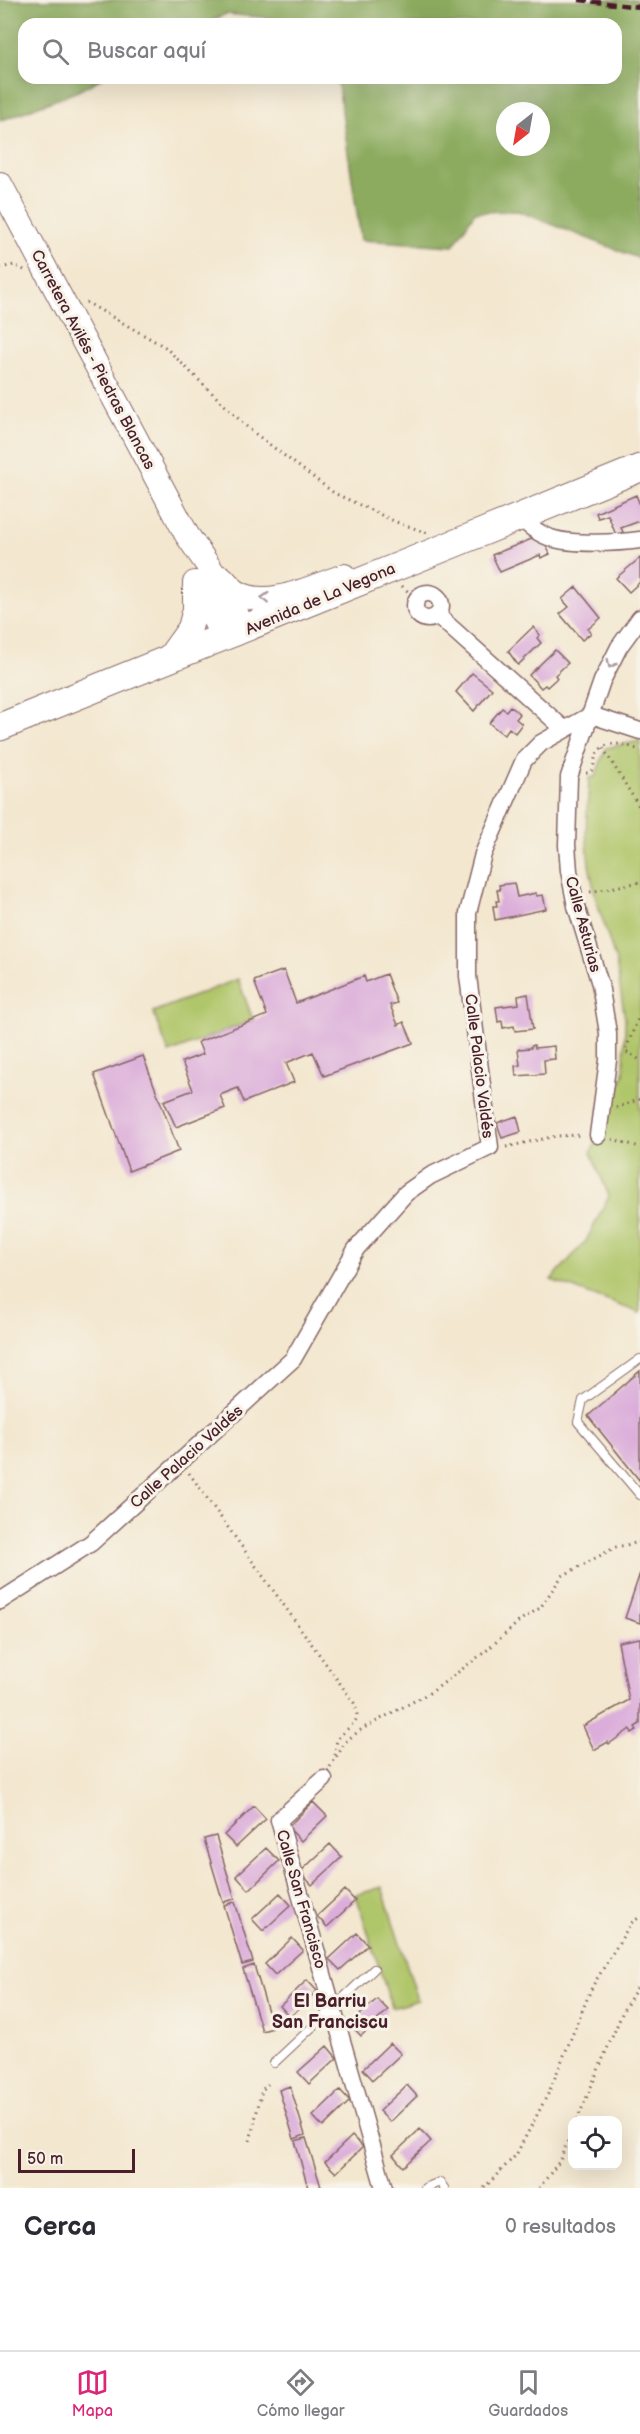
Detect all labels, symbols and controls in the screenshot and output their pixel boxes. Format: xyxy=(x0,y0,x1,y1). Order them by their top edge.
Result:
search box xyxy=(18,18,622,84)
icon: search xyxy=(39,35,72,68)
text: Buscar aquí xyxy=(87,38,206,65)
north arrow xyxy=(496,102,550,156)
street label: Carretera Avilés - Piedras Blancas xyxy=(27,247,159,473)
street label: Avenida de La Vegona xyxy=(243,559,398,640)
one-way arrow xyxy=(260,592,269,605)
one-way arrow xyxy=(606,657,618,668)
street label: Calle Asturias xyxy=(561,874,605,975)
street label: Calle Palacio Valdés xyxy=(460,993,497,1140)
street label: Calle Palacio Valdés xyxy=(127,1401,247,1513)
street label: Calle San Francisco xyxy=(272,1828,330,1971)
district label: El Barriu San Franciscu xyxy=(272,1991,388,2033)
map controls xyxy=(568,2116,622,2170)
button: locate xyxy=(568,2116,622,2170)
scale bar xyxy=(18,2146,135,2174)
text: 50 m xyxy=(27,2150,63,2169)
text: Cerca xyxy=(24,2212,96,2243)
text: 0 resultados xyxy=(505,2215,616,2239)
tab: Mapa xyxy=(72,2366,113,2421)
tab: Cómo llegar xyxy=(257,2366,345,2421)
tab: Guardados xyxy=(488,2366,568,2421)

